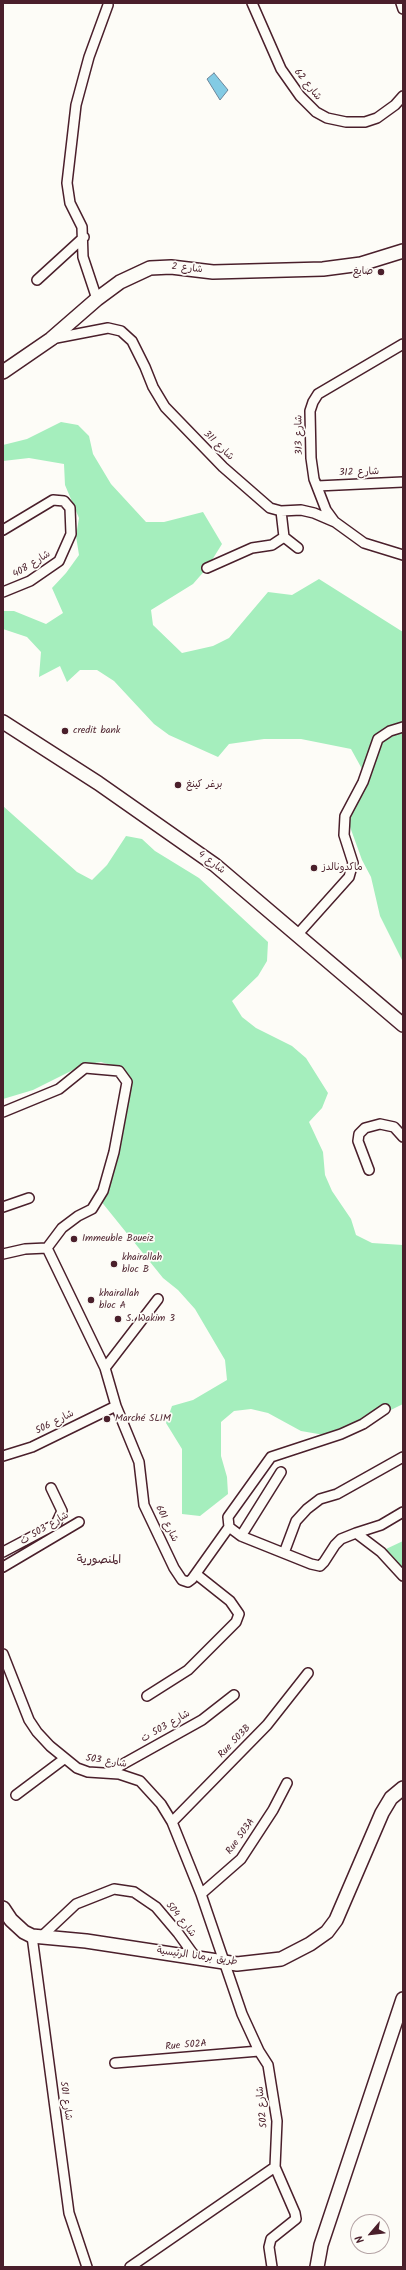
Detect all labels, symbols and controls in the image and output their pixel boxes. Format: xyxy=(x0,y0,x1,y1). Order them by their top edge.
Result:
street label: شارع 62 xyxy=(291,67,323,103)
street label: شارع 2 xyxy=(171,261,203,277)
place label: صايغ xyxy=(353,266,373,278)
marker: صايغ xyxy=(376,267,386,277)
street label: شارع 313 xyxy=(294,415,306,455)
street label: شارع 311 xyxy=(200,429,236,463)
street label: شارع 312 xyxy=(339,466,379,480)
street label: شارع 408 xyxy=(11,549,53,581)
place label: credit bank xyxy=(73,725,120,737)
marker: credit bank xyxy=(60,726,70,736)
place label: برغر كينغ xyxy=(186,779,222,791)
marker: برغر كينغ xyxy=(173,780,183,790)
street label: شارع 4 xyxy=(195,849,227,877)
place label: ماكدونالدز xyxy=(322,862,363,874)
marker: ماكدونالدز xyxy=(309,863,319,873)
place label: Immeuble Boueiz xyxy=(82,1233,154,1245)
marker: Immeuble Boueiz xyxy=(69,1234,79,1244)
place label: khairallah bloc B xyxy=(122,1252,162,1276)
marker: khairallah bloc B xyxy=(109,1259,119,1269)
place label: khairallah bloc A xyxy=(99,1288,139,1312)
marker: khairallah bloc A xyxy=(86,1295,96,1305)
place label: S. Wakim 3 xyxy=(126,1313,175,1325)
marker: S. Wakim 3 xyxy=(113,1314,123,1324)
street label: شارع 506 xyxy=(34,1408,76,1438)
place label: Marché SLIM xyxy=(115,1413,171,1425)
marker: Marché SLIM xyxy=(102,1414,112,1424)
street label: شارع 601 xyxy=(152,1504,180,1544)
street label: شارع 503 ث xyxy=(19,1510,71,1548)
district label: المنصورية xyxy=(77,1554,121,1568)
street label: شارع 503 ت xyxy=(139,1708,193,1746)
street label: Rue 503B xyxy=(216,1723,254,1761)
street label: شارع 503 xyxy=(84,1753,128,1771)
street label: Rue 503A xyxy=(224,1817,258,1857)
street label: شارع 504 xyxy=(162,1900,198,1940)
street label: طريق برمانا الرئيسية xyxy=(156,1945,238,1969)
street label: Rue 502A xyxy=(165,2038,207,2054)
street label: شارع 501 xyxy=(56,2081,74,2121)
street label: شارع 502 xyxy=(255,2086,271,2128)
north arrow xyxy=(350,2214,390,2254)
text: N xyxy=(351,2232,370,2246)

